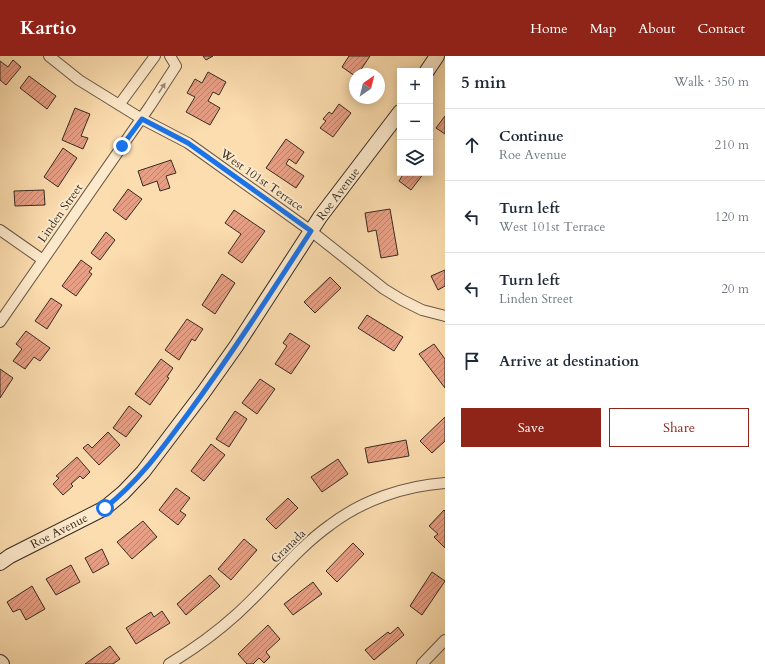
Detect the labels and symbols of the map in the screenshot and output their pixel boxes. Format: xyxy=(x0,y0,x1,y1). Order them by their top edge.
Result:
north arrow xyxy=(349,68,385,104)
one-way arrow xyxy=(158,83,166,93)
route end xyxy=(113,137,131,155)
street label: West 101st Terrace xyxy=(216,145,307,215)
street label: Roe Avenue xyxy=(313,164,363,224)
street label: Linden Street xyxy=(34,180,86,246)
route start xyxy=(96,499,114,517)
street label: Roe Avenue xyxy=(28,510,90,552)
street label: Granada xyxy=(267,525,309,567)

